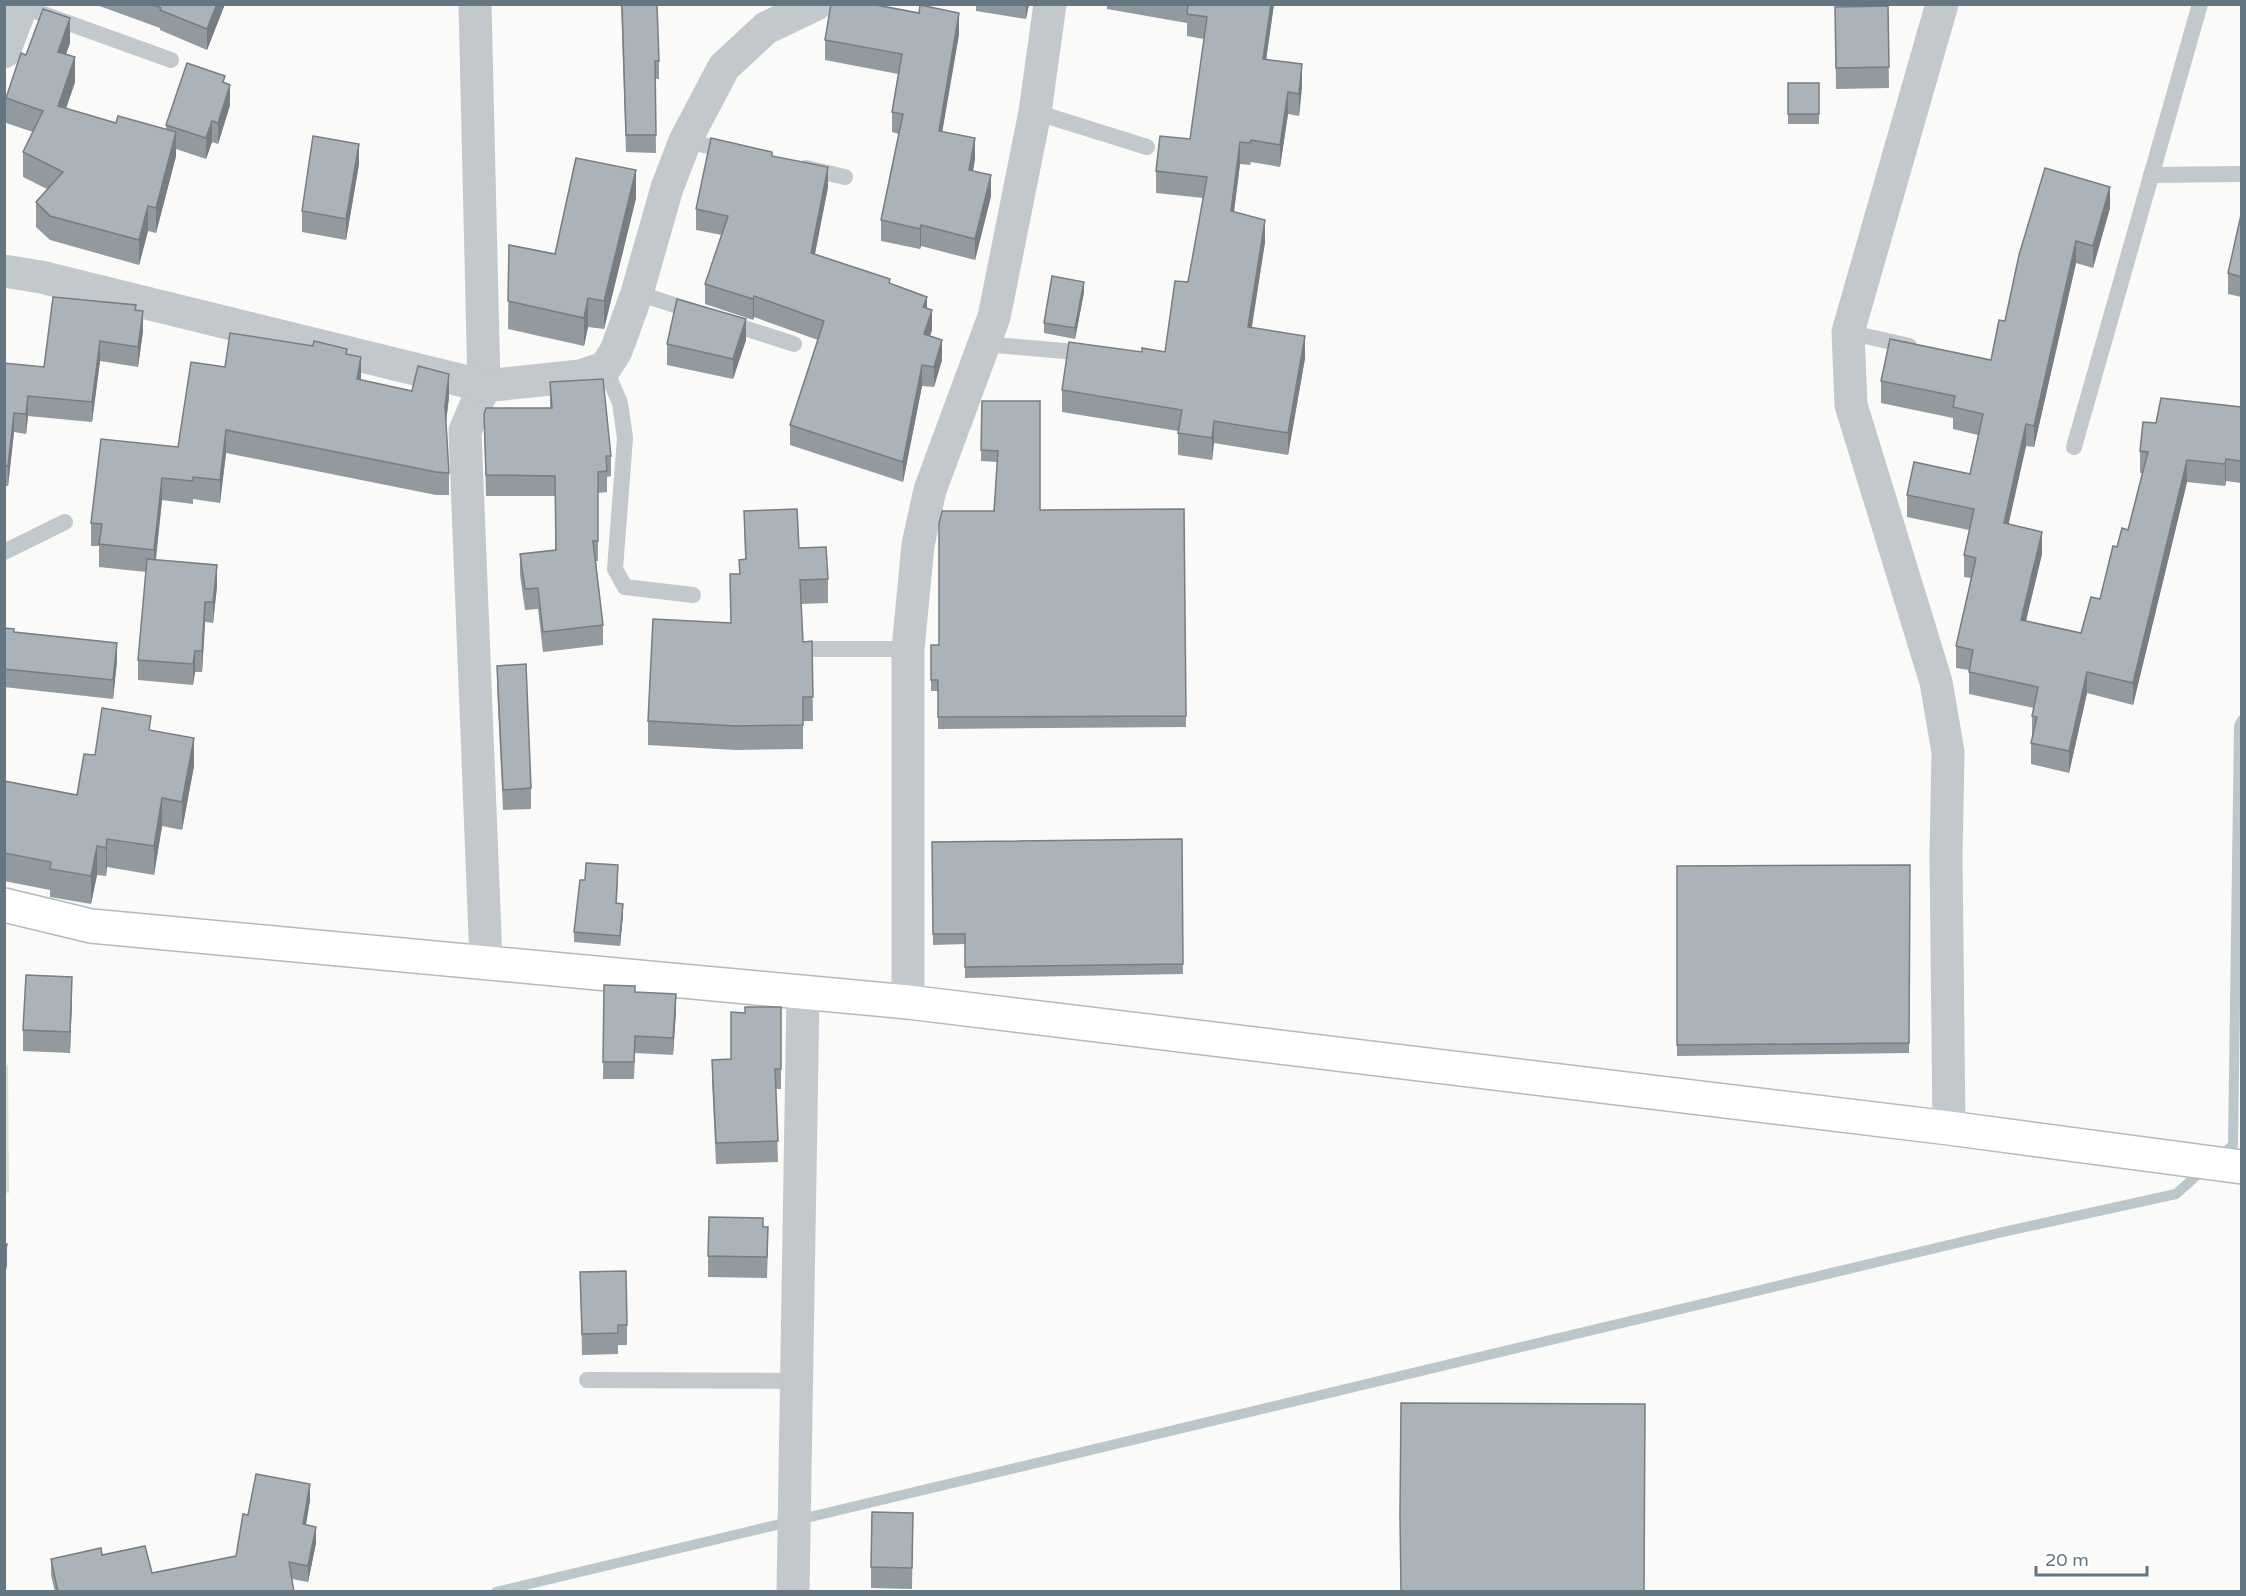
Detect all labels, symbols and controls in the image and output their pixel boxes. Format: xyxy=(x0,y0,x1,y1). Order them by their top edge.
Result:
scale bar xyxy=(2036,1539,2147,1577)
text: 20 m xyxy=(2045,1549,2089,1571)

